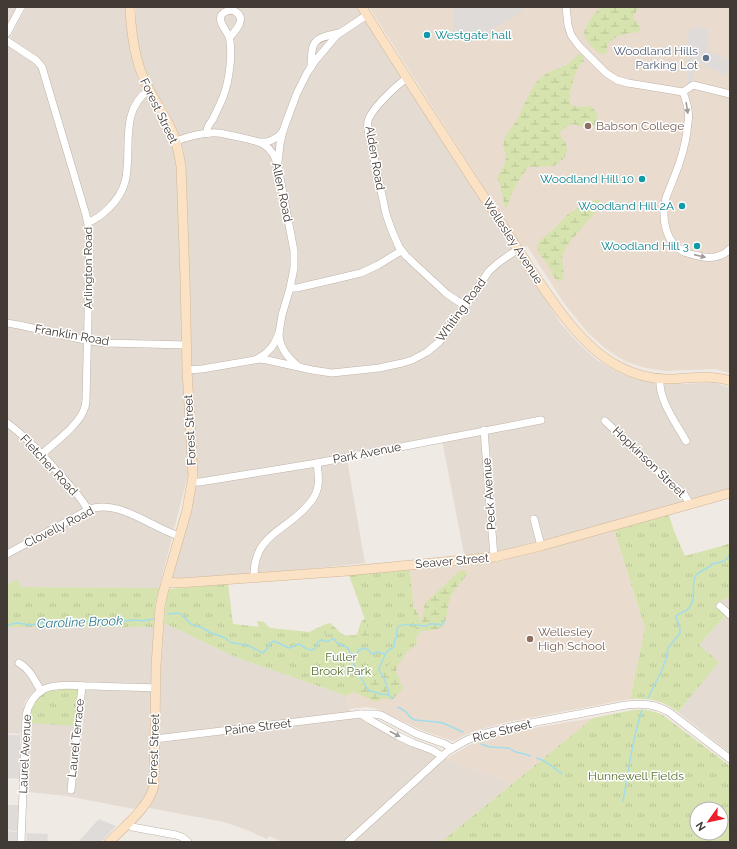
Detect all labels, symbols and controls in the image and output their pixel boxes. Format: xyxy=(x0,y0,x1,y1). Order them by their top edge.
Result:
place label: Westgate hall xyxy=(435,28,512,42)
marker: Westgate hall xyxy=(422,30,432,40)
place label: Woodland Hills Parking Lot xyxy=(613,44,698,72)
marker: Woodland Hills Parking Lot xyxy=(701,53,711,63)
street label: Forest Street xyxy=(137,76,181,146)
one-way arrow xyxy=(684,102,690,114)
place label: Babson College xyxy=(596,119,684,133)
marker: Babson College xyxy=(583,121,593,131)
street label: Alden Road xyxy=(362,125,388,191)
street label: Allen Road xyxy=(269,161,295,223)
place label: Woodland Hill 10 xyxy=(540,172,634,186)
marker: Woodland Hill 10 xyxy=(637,174,647,184)
street label: Wellesley Avenue xyxy=(480,196,546,286)
place label: Woodland Hill 2A xyxy=(578,199,674,213)
marker: Woodland Hill 2A xyxy=(677,201,687,211)
street label: Arlington Road xyxy=(81,227,95,309)
place label: Woodland Hill 3 xyxy=(601,239,689,253)
marker: Woodland Hill 3 xyxy=(692,241,702,251)
one-way arrow xyxy=(695,253,707,259)
street label: Whiting Road xyxy=(433,276,489,344)
street label: Franklin Road xyxy=(34,322,110,348)
street label: Forest Street xyxy=(181,394,199,466)
street label: Hopkinson Street xyxy=(610,424,688,500)
street label: Fletcher Road xyxy=(17,432,81,498)
street label: Park Avenue xyxy=(332,440,402,466)
street label: Peck Avenue xyxy=(480,458,498,530)
street label: Clovelly Road xyxy=(22,504,96,550)
street label: Seaver Street xyxy=(414,551,490,571)
water label: Caroline Brook xyxy=(37,613,123,631)
place label: Wellesley High School xyxy=(538,625,606,653)
marker: Wellesley High School xyxy=(525,634,535,644)
park label: Fuller Brook Park xyxy=(311,650,372,678)
street label: Laurel Terrace xyxy=(65,698,87,778)
street label: Forest Street xyxy=(146,713,162,785)
street label: Laurel Avenue xyxy=(16,714,34,794)
street label: Paine Street xyxy=(224,716,292,738)
street label: Rice Street xyxy=(471,717,533,745)
one-way arrow xyxy=(389,730,400,737)
park label: Hunnewell Fields xyxy=(588,769,684,783)
north arrow xyxy=(689,801,729,841)
text: N xyxy=(693,819,709,833)

